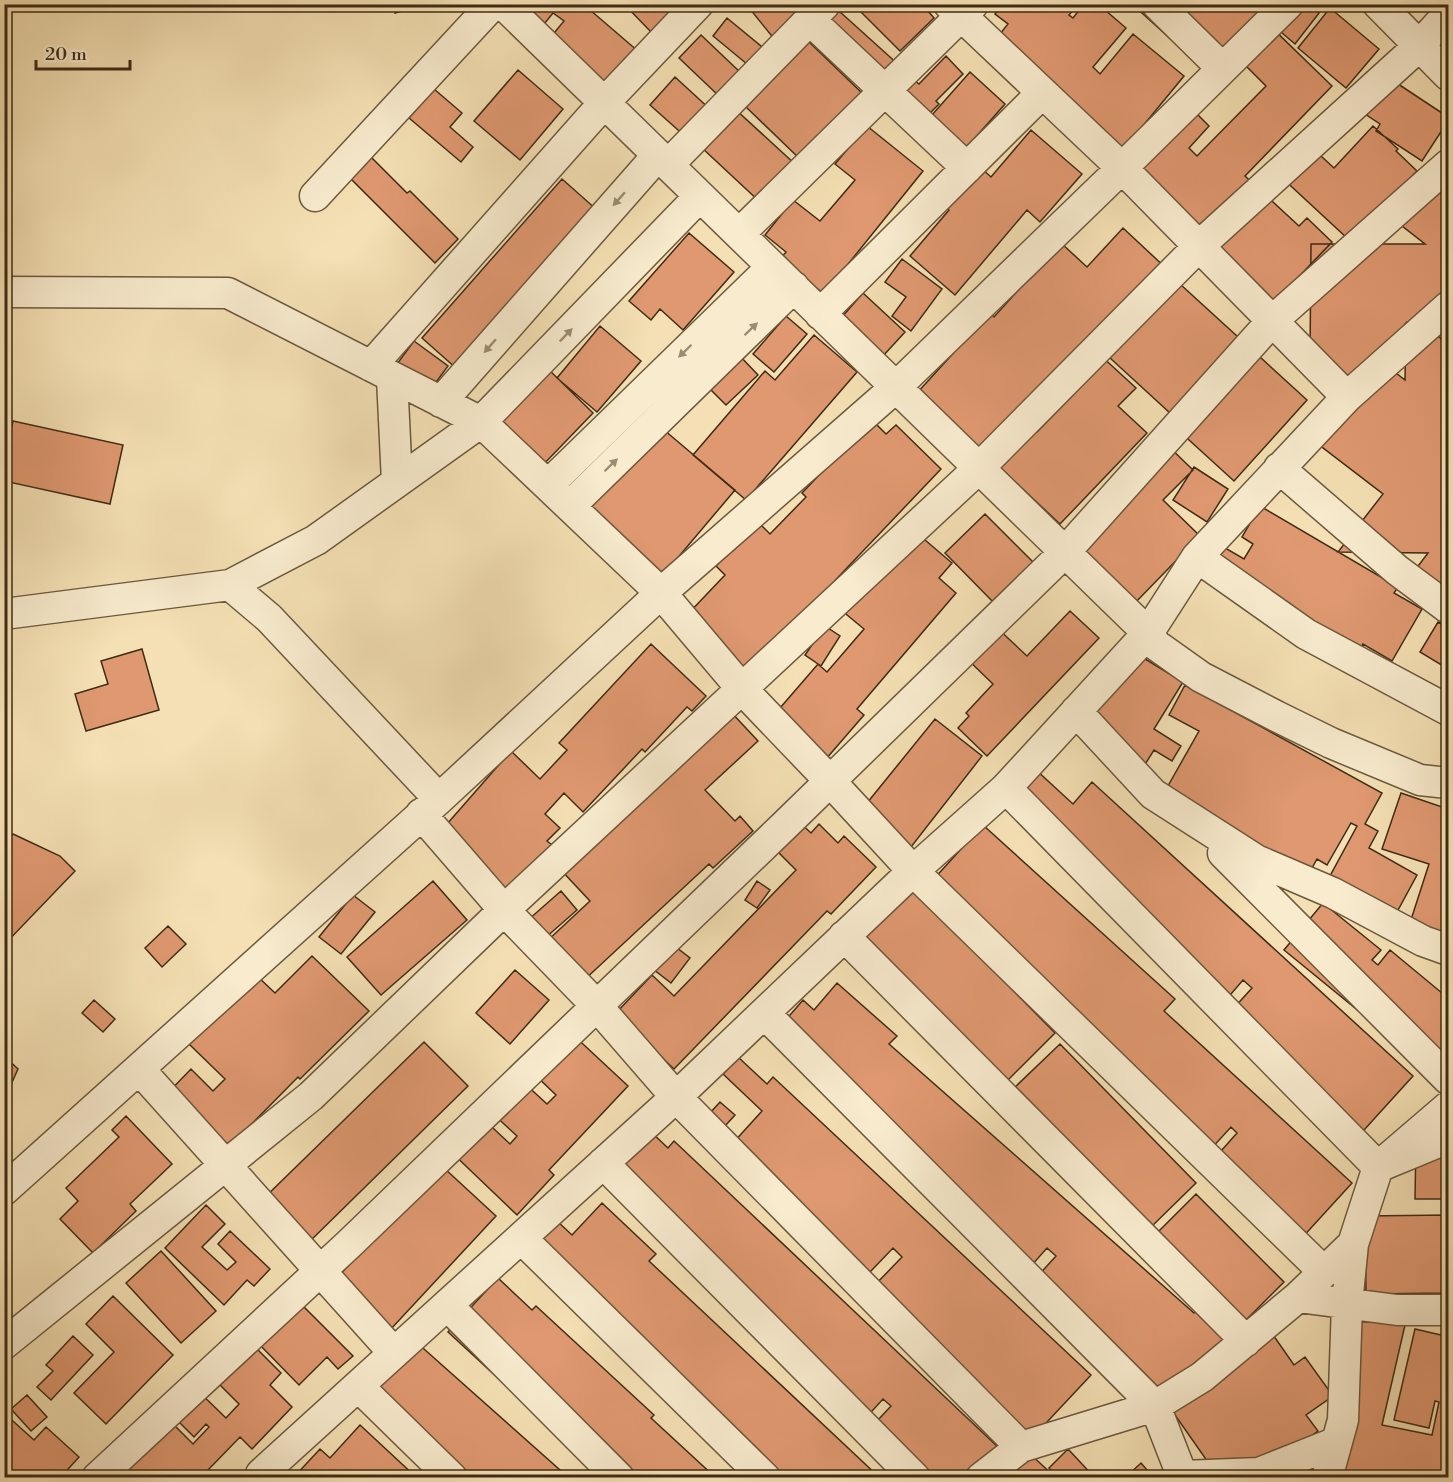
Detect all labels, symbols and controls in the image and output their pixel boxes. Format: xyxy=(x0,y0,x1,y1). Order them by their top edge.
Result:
scale bar xyxy=(36,33,130,71)
text: 20 m xyxy=(45,43,87,66)
one-way arrow xyxy=(613,191,626,206)
one-way arrow xyxy=(743,322,758,336)
one-way arrow xyxy=(559,327,573,342)
one-way arrow xyxy=(483,338,497,353)
one-way arrow xyxy=(679,344,693,358)
one-way arrow xyxy=(604,459,618,473)

